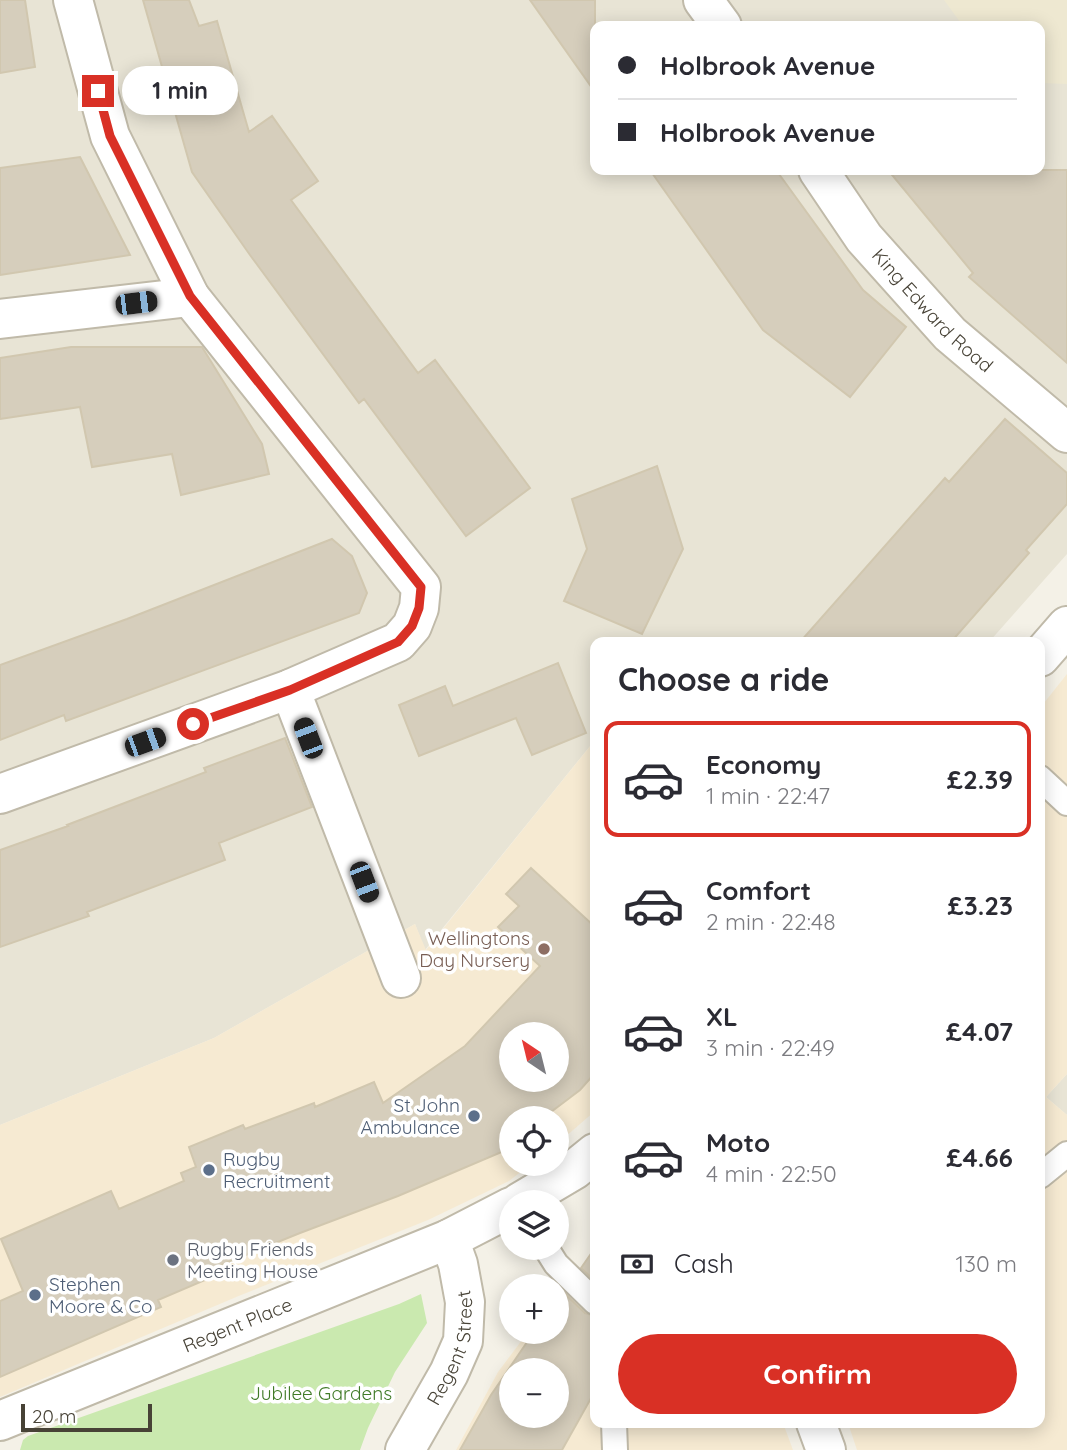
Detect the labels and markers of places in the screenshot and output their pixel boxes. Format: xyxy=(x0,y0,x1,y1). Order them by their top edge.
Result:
place label: Wellingtons Day Nursery xyxy=(419,926,530,972)
marker: Wellingtons Day Nursery xyxy=(536,941,552,957)
place label: St John Ambulance xyxy=(361,1093,460,1139)
marker: St John Ambulance xyxy=(466,1108,482,1124)
place label: Rugby Recruitment xyxy=(223,1147,330,1193)
marker: Rugby Recruitment xyxy=(201,1162,217,1178)
place label: Rugby Friends Meeting House xyxy=(187,1237,318,1283)
marker: Rugby Friends Meeting House xyxy=(165,1252,181,1268)
place label: Stephen Moore & Co xyxy=(49,1272,152,1318)
marker: Stephen Moore & Co xyxy=(27,1287,43,1303)

